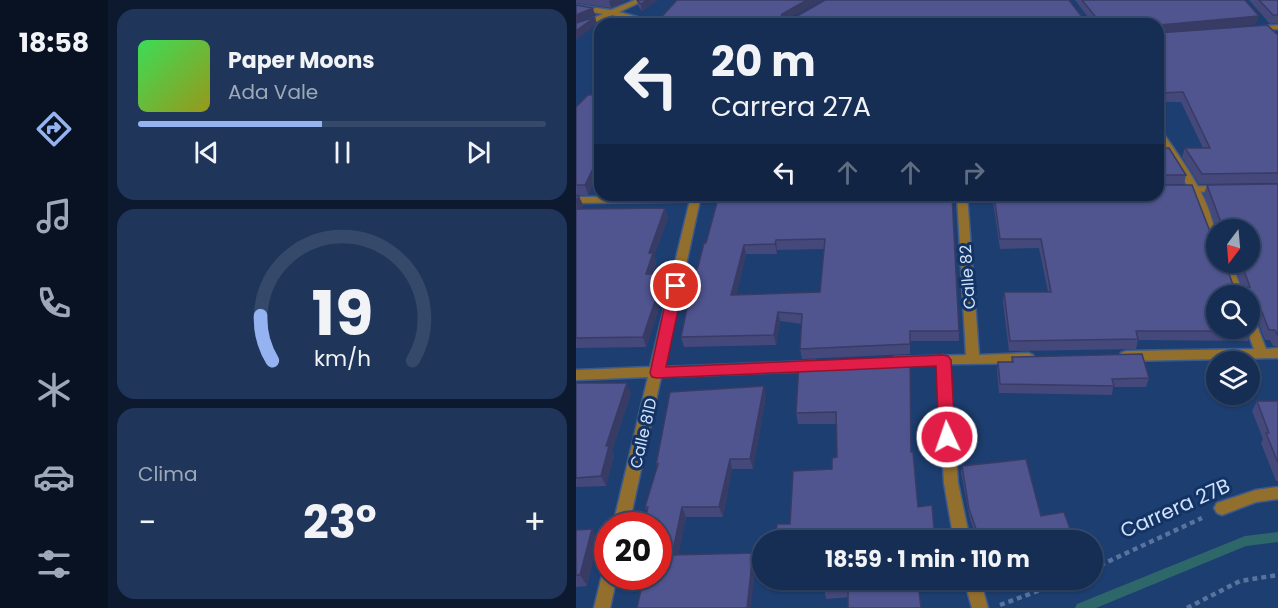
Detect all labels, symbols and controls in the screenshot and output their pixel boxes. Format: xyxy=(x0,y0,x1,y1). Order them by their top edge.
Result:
text: 18:58 xyxy=(19,24,89,61)
text: 20 m xyxy=(711,32,816,91)
icon: left xyxy=(612,42,690,120)
text: Paper Moons xyxy=(228,45,375,76)
text: Ada Vale xyxy=(228,78,318,106)
text: Carrera 27A xyxy=(711,88,871,125)
icon: directions xyxy=(33,108,75,150)
icon: previous xyxy=(190,136,223,169)
icon: pause xyxy=(326,136,359,169)
icon: next xyxy=(462,136,495,169)
icon: left xyxy=(768,156,801,189)
icon: ahead xyxy=(831,156,864,189)
icon: ahead xyxy=(894,156,927,189)
icon: right xyxy=(957,156,990,189)
icon: music xyxy=(33,195,75,237)
north arrow xyxy=(1206,219,1260,273)
map controls xyxy=(1206,219,1260,405)
street label: Calle 82 xyxy=(954,244,981,310)
pin xyxy=(650,260,701,311)
text: 19 xyxy=(311,269,373,357)
icon: arrive xyxy=(659,269,692,302)
icon: phone xyxy=(33,282,75,324)
button: search xyxy=(1206,285,1260,339)
text: km/h xyxy=(313,343,371,374)
button: layers xyxy=(1206,351,1260,405)
icon: climate xyxy=(33,369,75,411)
street label: Calle 81D xyxy=(624,396,663,471)
position arrow xyxy=(915,405,979,469)
icon: car xyxy=(33,456,75,498)
text: Clima xyxy=(138,460,197,488)
street label: Carrera 27B xyxy=(1116,471,1234,545)
text: 23° xyxy=(303,491,377,554)
text: − xyxy=(138,499,156,546)
text: + xyxy=(523,499,546,546)
speed limit sign: 20 xyxy=(594,512,672,590)
icon: filters xyxy=(33,543,75,585)
text: 18:59 · 1 min · 110 m xyxy=(825,544,1030,575)

